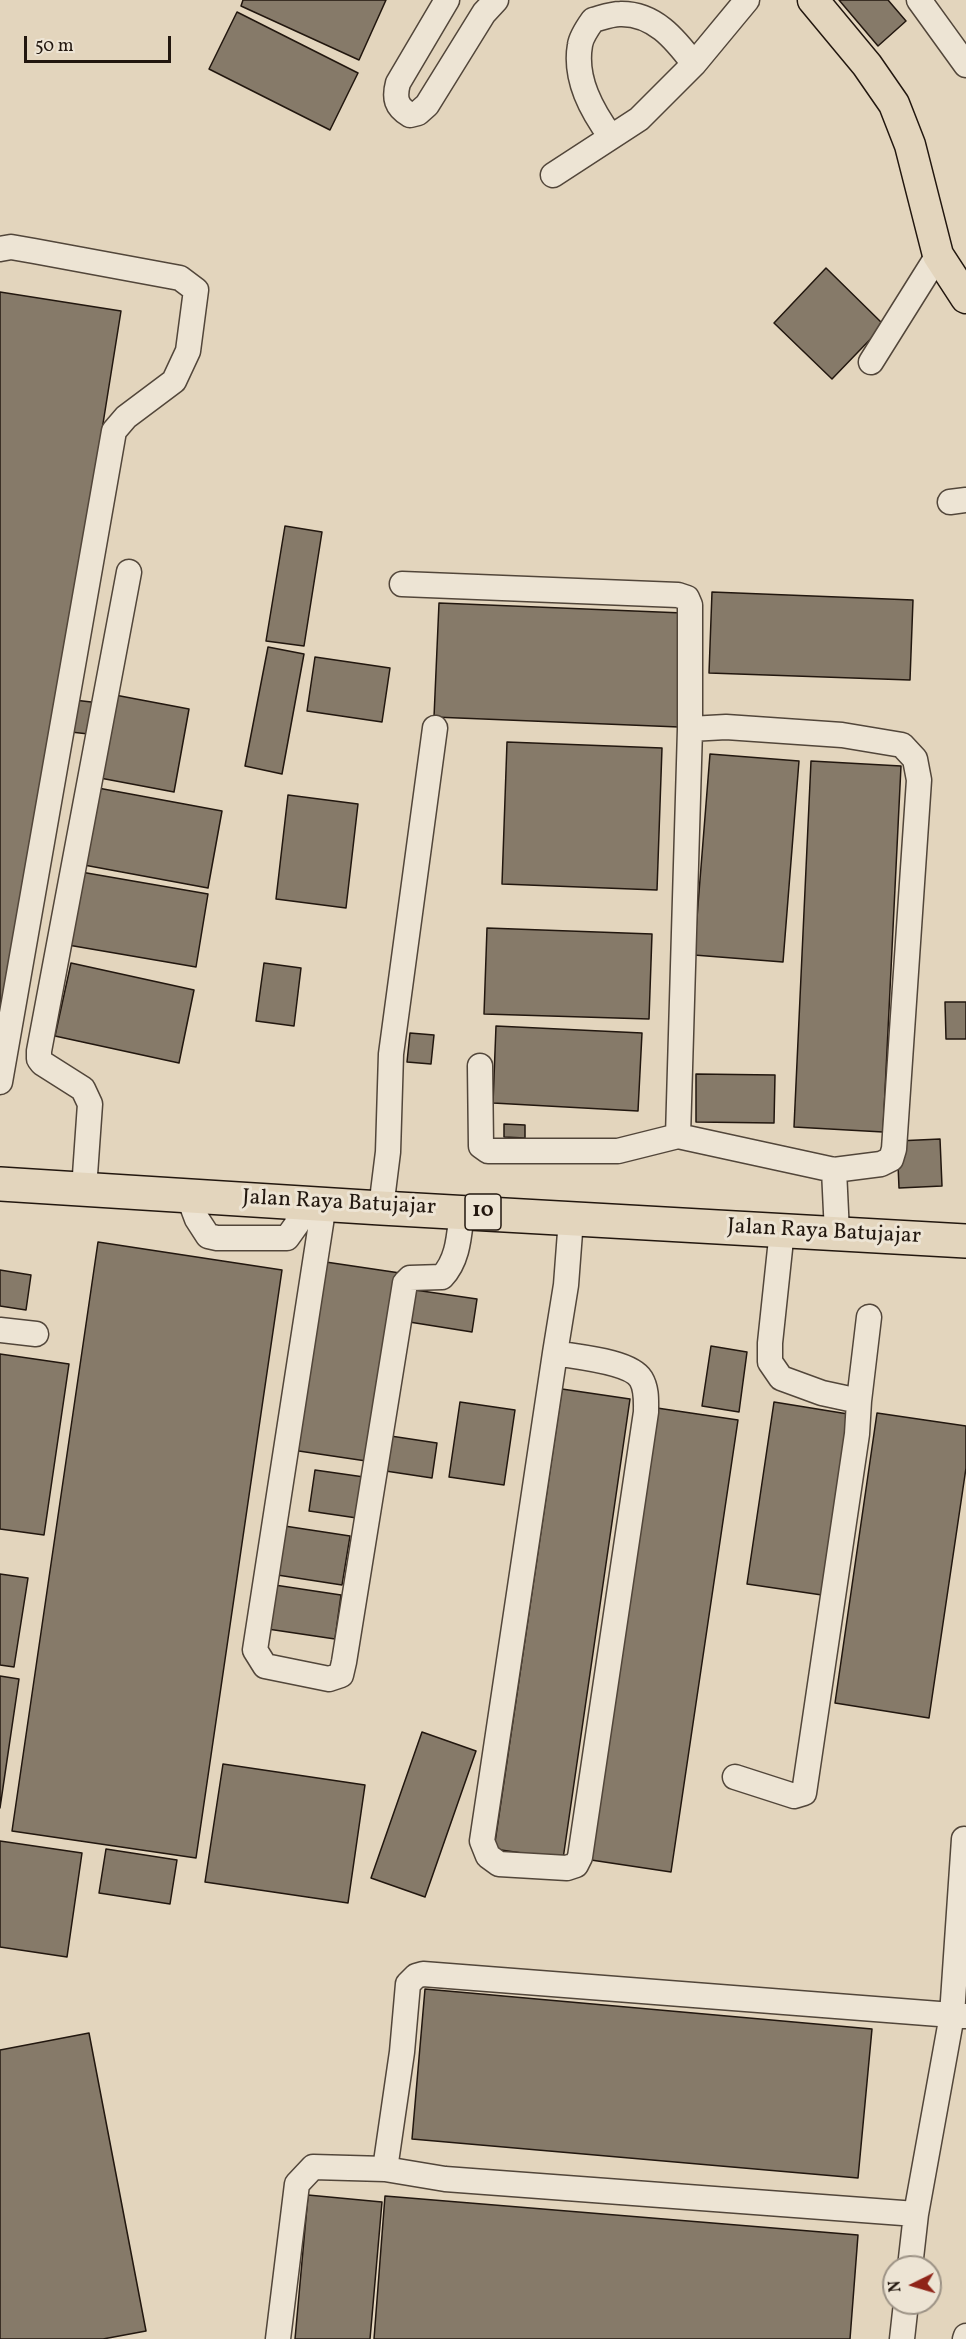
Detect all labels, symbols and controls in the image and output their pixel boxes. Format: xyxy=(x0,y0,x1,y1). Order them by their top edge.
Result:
scale bar xyxy=(27,24,174,62)
text: 50 m xyxy=(35,34,74,59)
street label: Jalan Raya Batujajar xyxy=(241,1186,437,1222)
road number: 10 xyxy=(465,1194,501,1230)
street label: Jalan Raya Batujajar xyxy=(726,1215,922,1251)
north arrow xyxy=(882,2255,942,2315)
text: N xyxy=(885,2280,908,2293)

